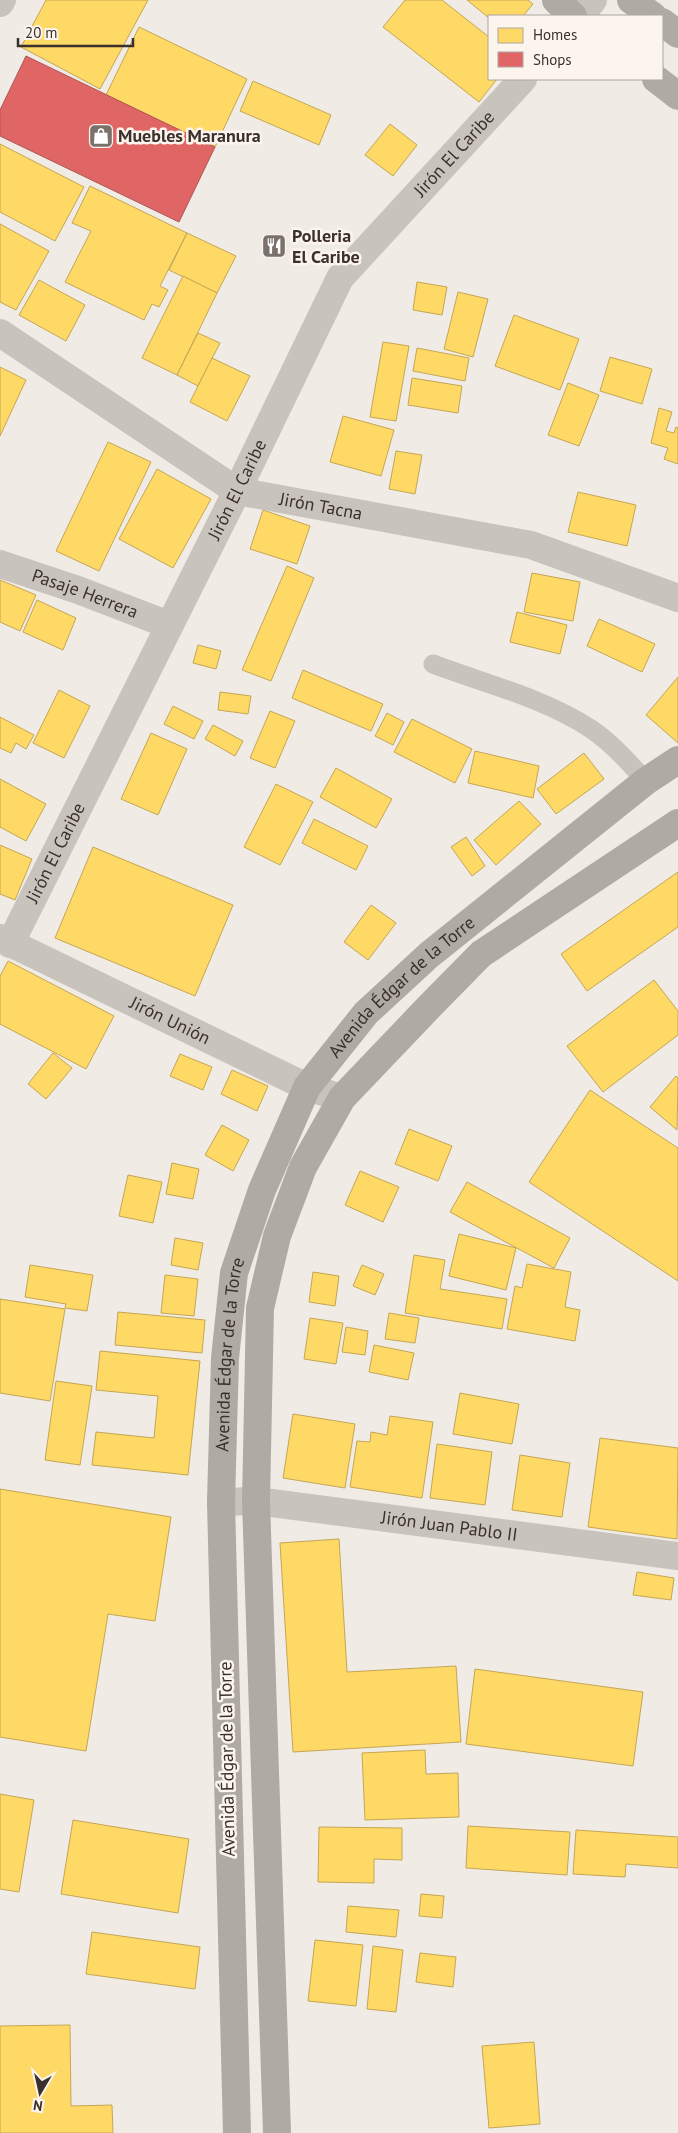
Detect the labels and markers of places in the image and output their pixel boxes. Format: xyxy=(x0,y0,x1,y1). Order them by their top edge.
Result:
shop icon: Muebles Maranura xyxy=(88,123,114,149)
place label: Muebles Maranura xyxy=(118,124,261,147)
place label: Polleria El Caribe xyxy=(292,224,360,268)
restaurant icon: Polleria El Caribe xyxy=(261,233,287,259)

